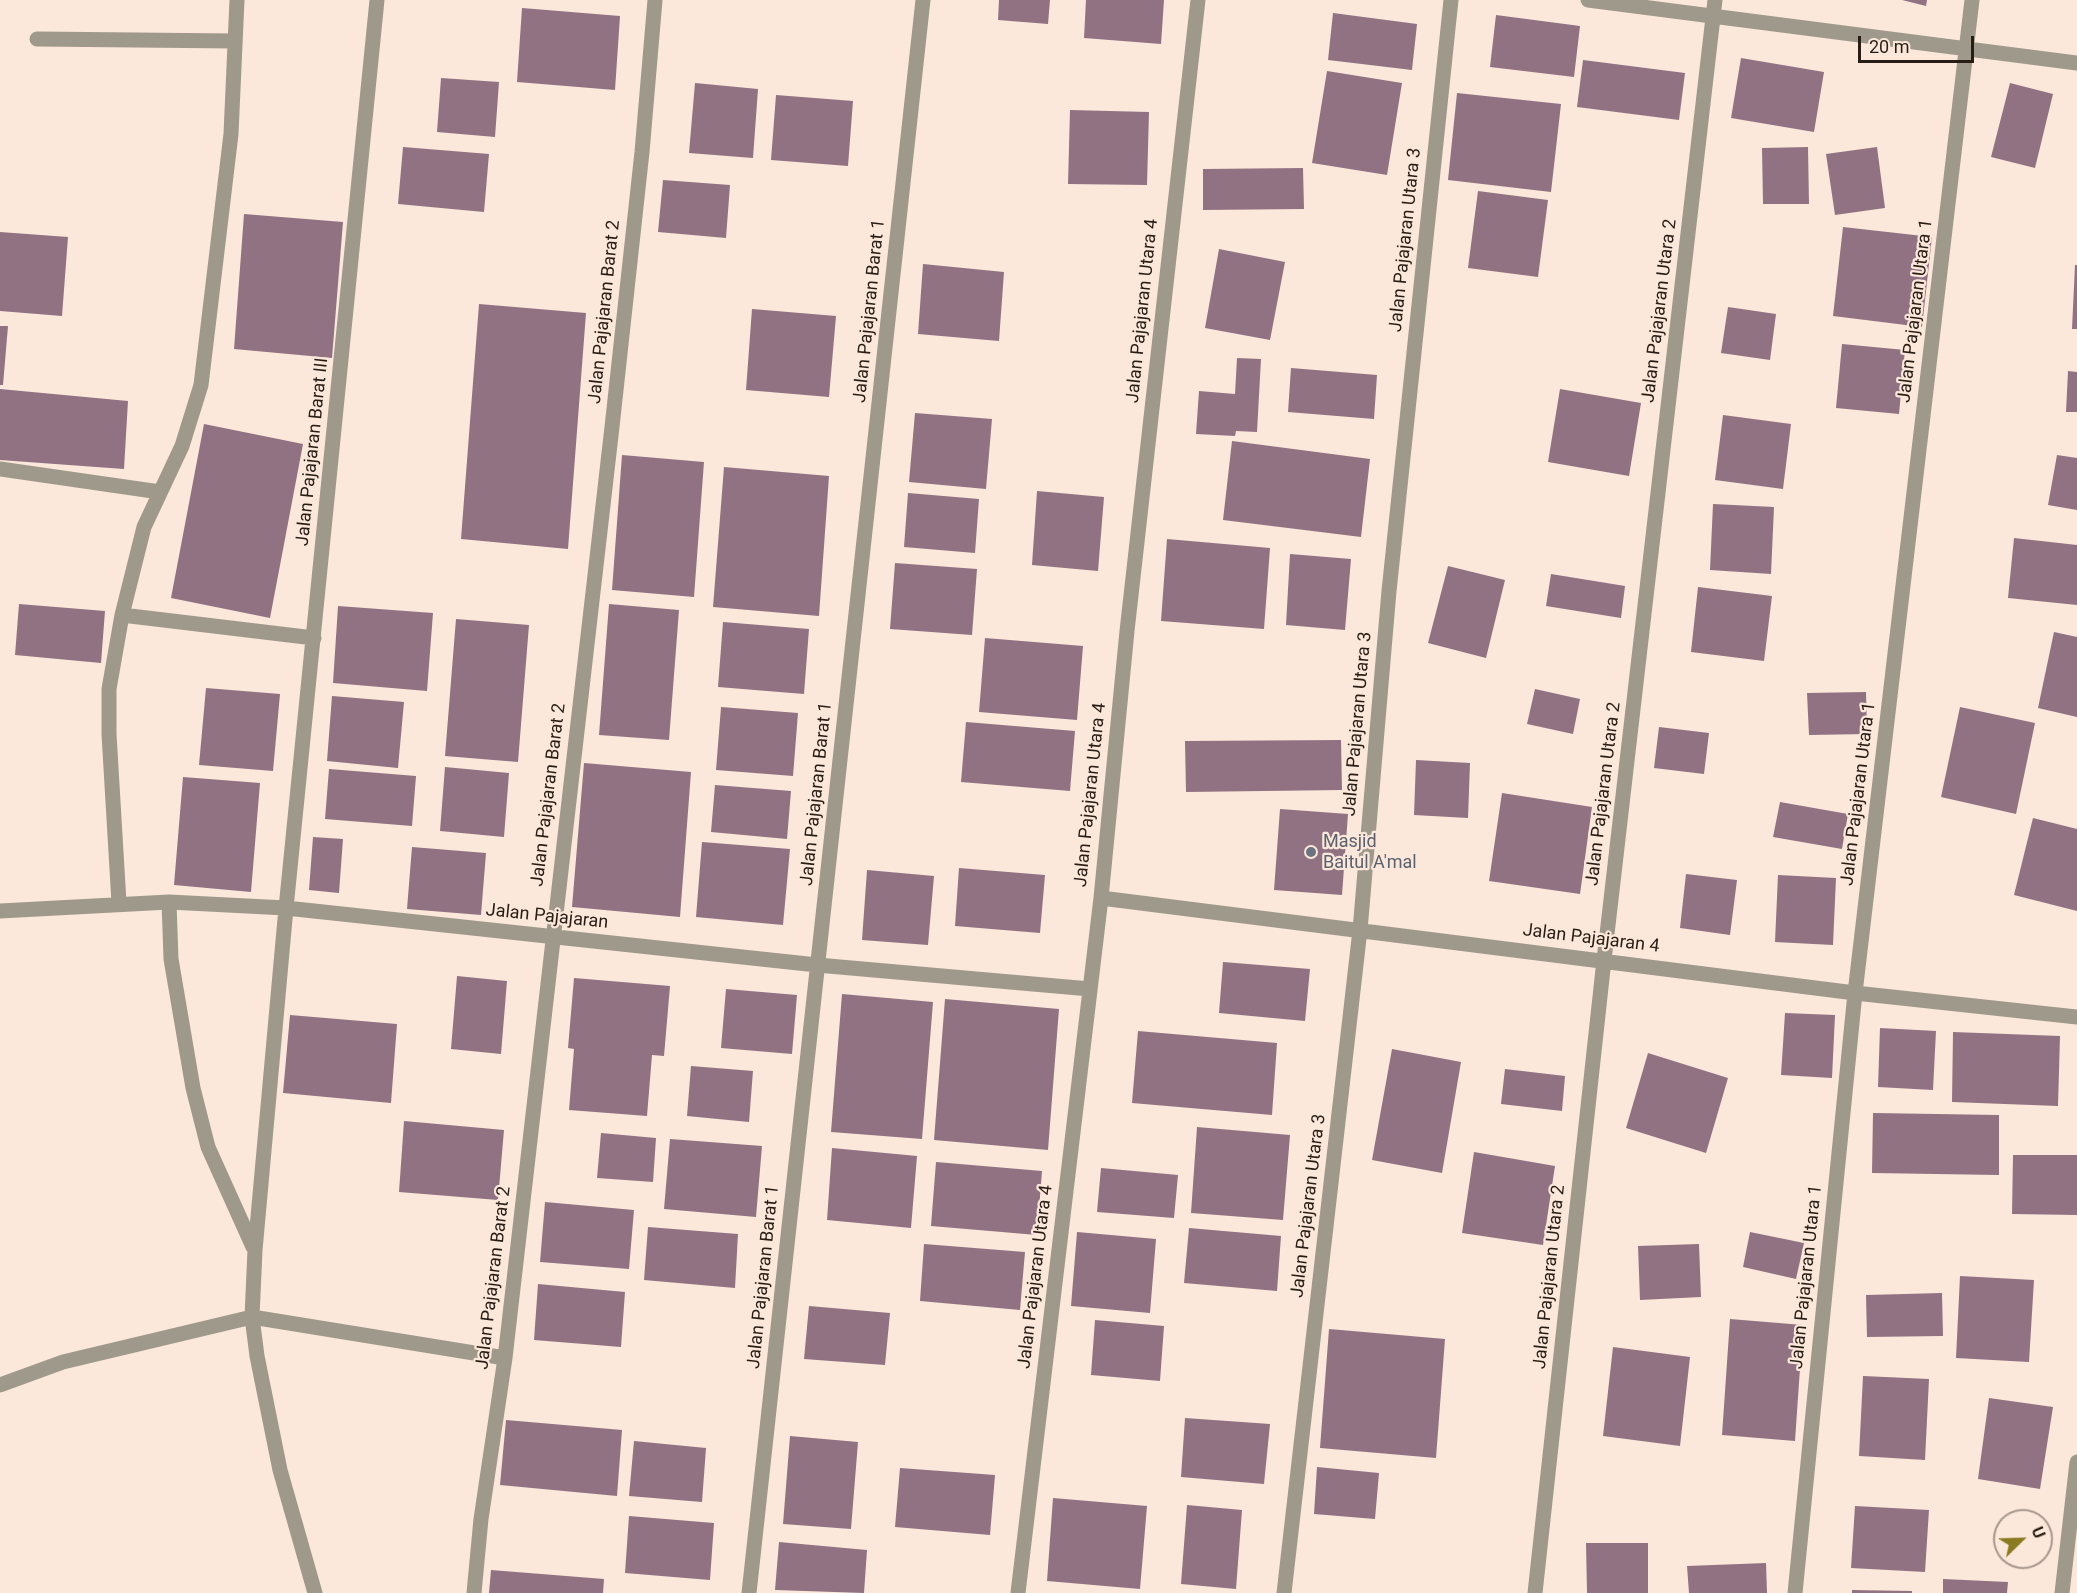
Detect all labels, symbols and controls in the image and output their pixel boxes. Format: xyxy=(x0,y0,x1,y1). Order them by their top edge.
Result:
scale bar xyxy=(1861,24,1976,62)
text: 20 m xyxy=(1869,36,1909,57)
street label: Jalan Pajajaran Utara 3 xyxy=(1386,147,1426,333)
street label: Jalan Pajajaran Barat 1 xyxy=(850,218,890,404)
street label: Jalan Pajajaran Utara 4 xyxy=(1123,218,1163,404)
street label: Jalan Pajajaran Utara 2 xyxy=(1638,218,1682,404)
street label: Jalan Pajajaran Utara 1 xyxy=(1894,218,1938,404)
street label: Jalan Pajajaran Barat 2 xyxy=(585,219,625,405)
street label: Jalan Pajajaran Barat III xyxy=(292,357,334,547)
street label: Jalan Pajajaran Utara 3 xyxy=(1339,631,1377,817)
street label: Jalan Pajajaran Barat 1 xyxy=(797,701,837,887)
street label: Jalan Pajajaran Utara 2 xyxy=(1582,701,1626,887)
street label: Jalan Pajajaran Utara 1 xyxy=(1837,701,1881,887)
street label: Jalan Pajajaran Barat 2 xyxy=(527,702,571,888)
street label: Jalan Pajajaran Utara 4 xyxy=(1071,702,1111,888)
place label: Masjid Baitul A'mal xyxy=(1323,831,1417,874)
marker: Masjid Baitul A'mal xyxy=(1304,845,1318,859)
street label: Jalan Pajajaran xyxy=(485,900,609,934)
street label: Jalan Pajajaran 4 xyxy=(1521,920,1661,958)
street label: Jalan Pajajaran Utara 3 xyxy=(1287,1113,1331,1299)
street label: Jalan Pajajaran Barat 1 xyxy=(744,1184,784,1370)
street label: Jalan Pajajaran Utara 4 xyxy=(1014,1184,1058,1370)
street label: Jalan Pajajaran Utara 2 xyxy=(1530,1184,1570,1370)
street label: Jalan Pajajaran Utara 1 xyxy=(1787,1184,1827,1370)
street label: Jalan Pajajaran Barat 2 xyxy=(472,1185,516,1371)
north arrow xyxy=(1993,1509,2053,1569)
text: U xyxy=(2027,1524,2049,1541)

